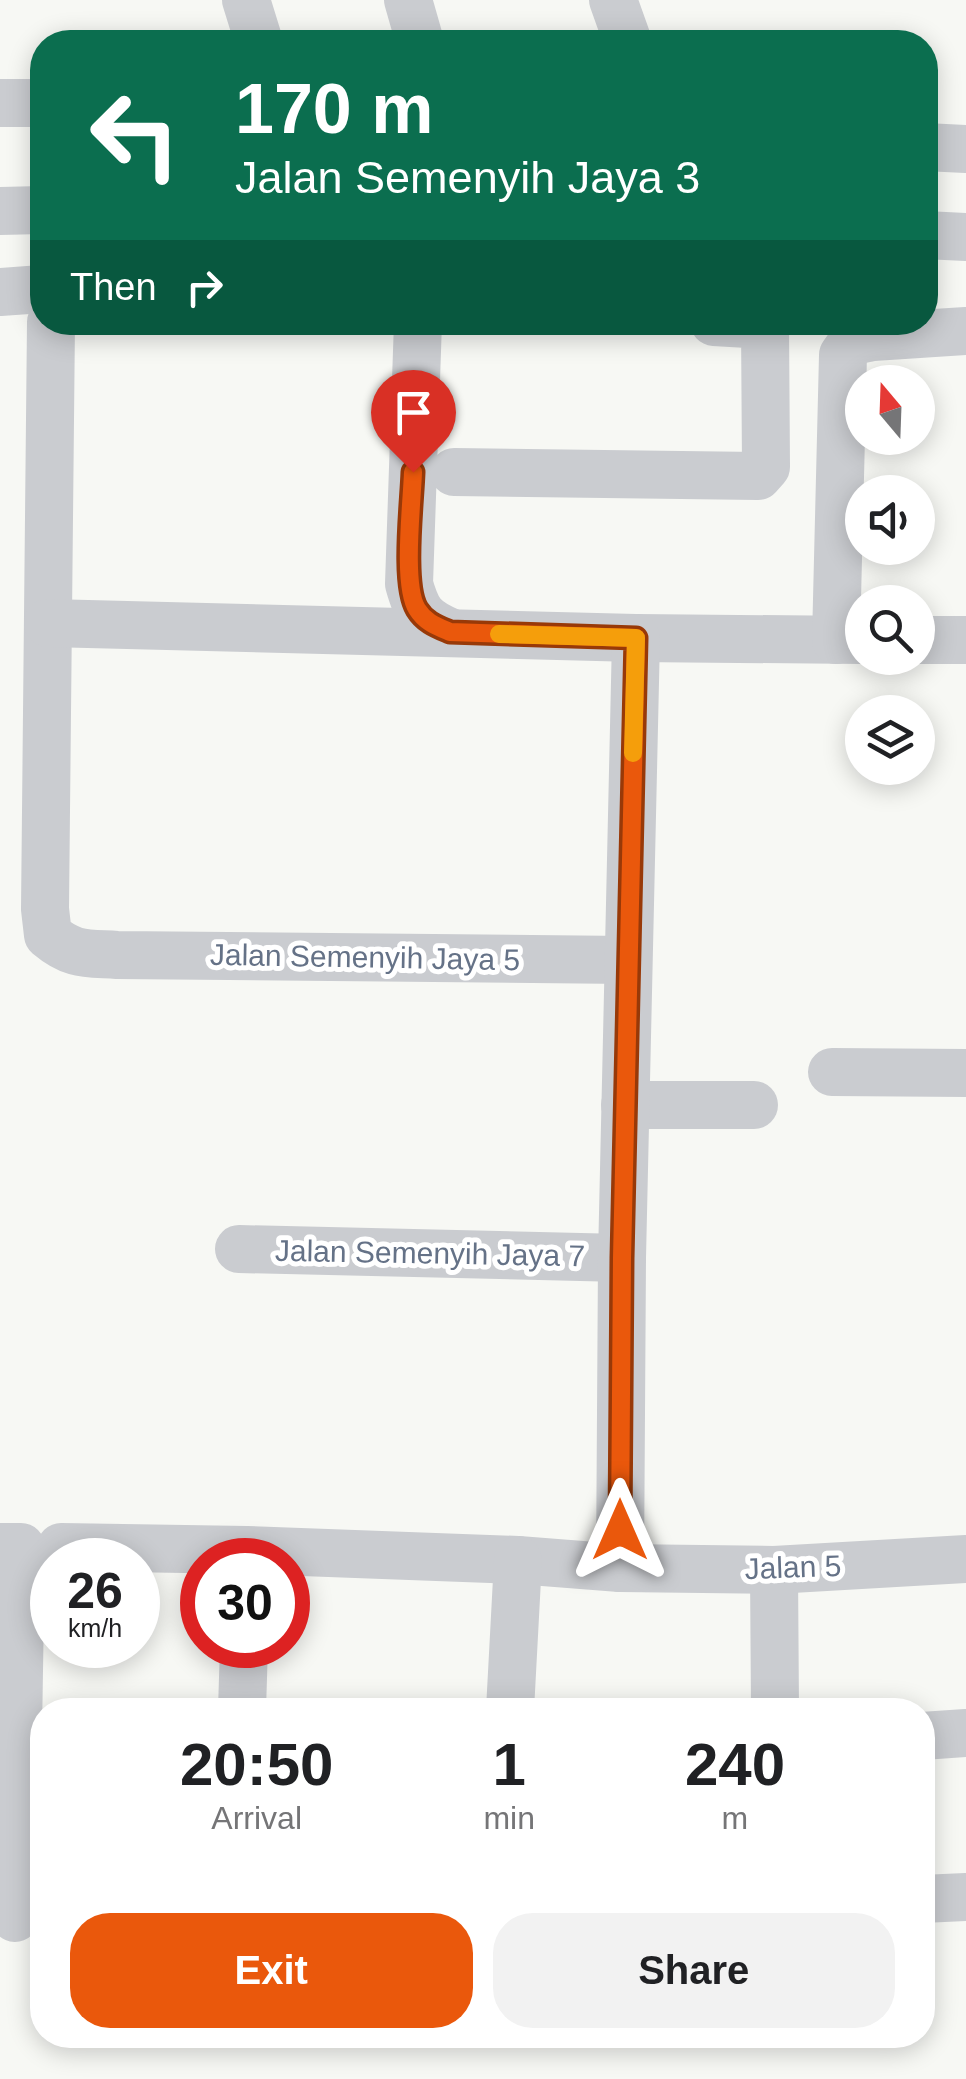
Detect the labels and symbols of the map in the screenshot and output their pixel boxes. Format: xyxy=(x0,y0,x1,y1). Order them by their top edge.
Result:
north arrow xyxy=(845,365,935,455)
pin xyxy=(371,370,456,473)
street label: Jalan Semenyih Jaya 5 xyxy=(210,938,520,976)
street label: Jalan Semenyih Jaya 7 xyxy=(275,1234,585,1272)
position arrow xyxy=(568,1478,672,1582)
speed limit sign: 30 xyxy=(180,1538,310,1668)
street label: Jalan 5 xyxy=(744,1549,842,1585)

